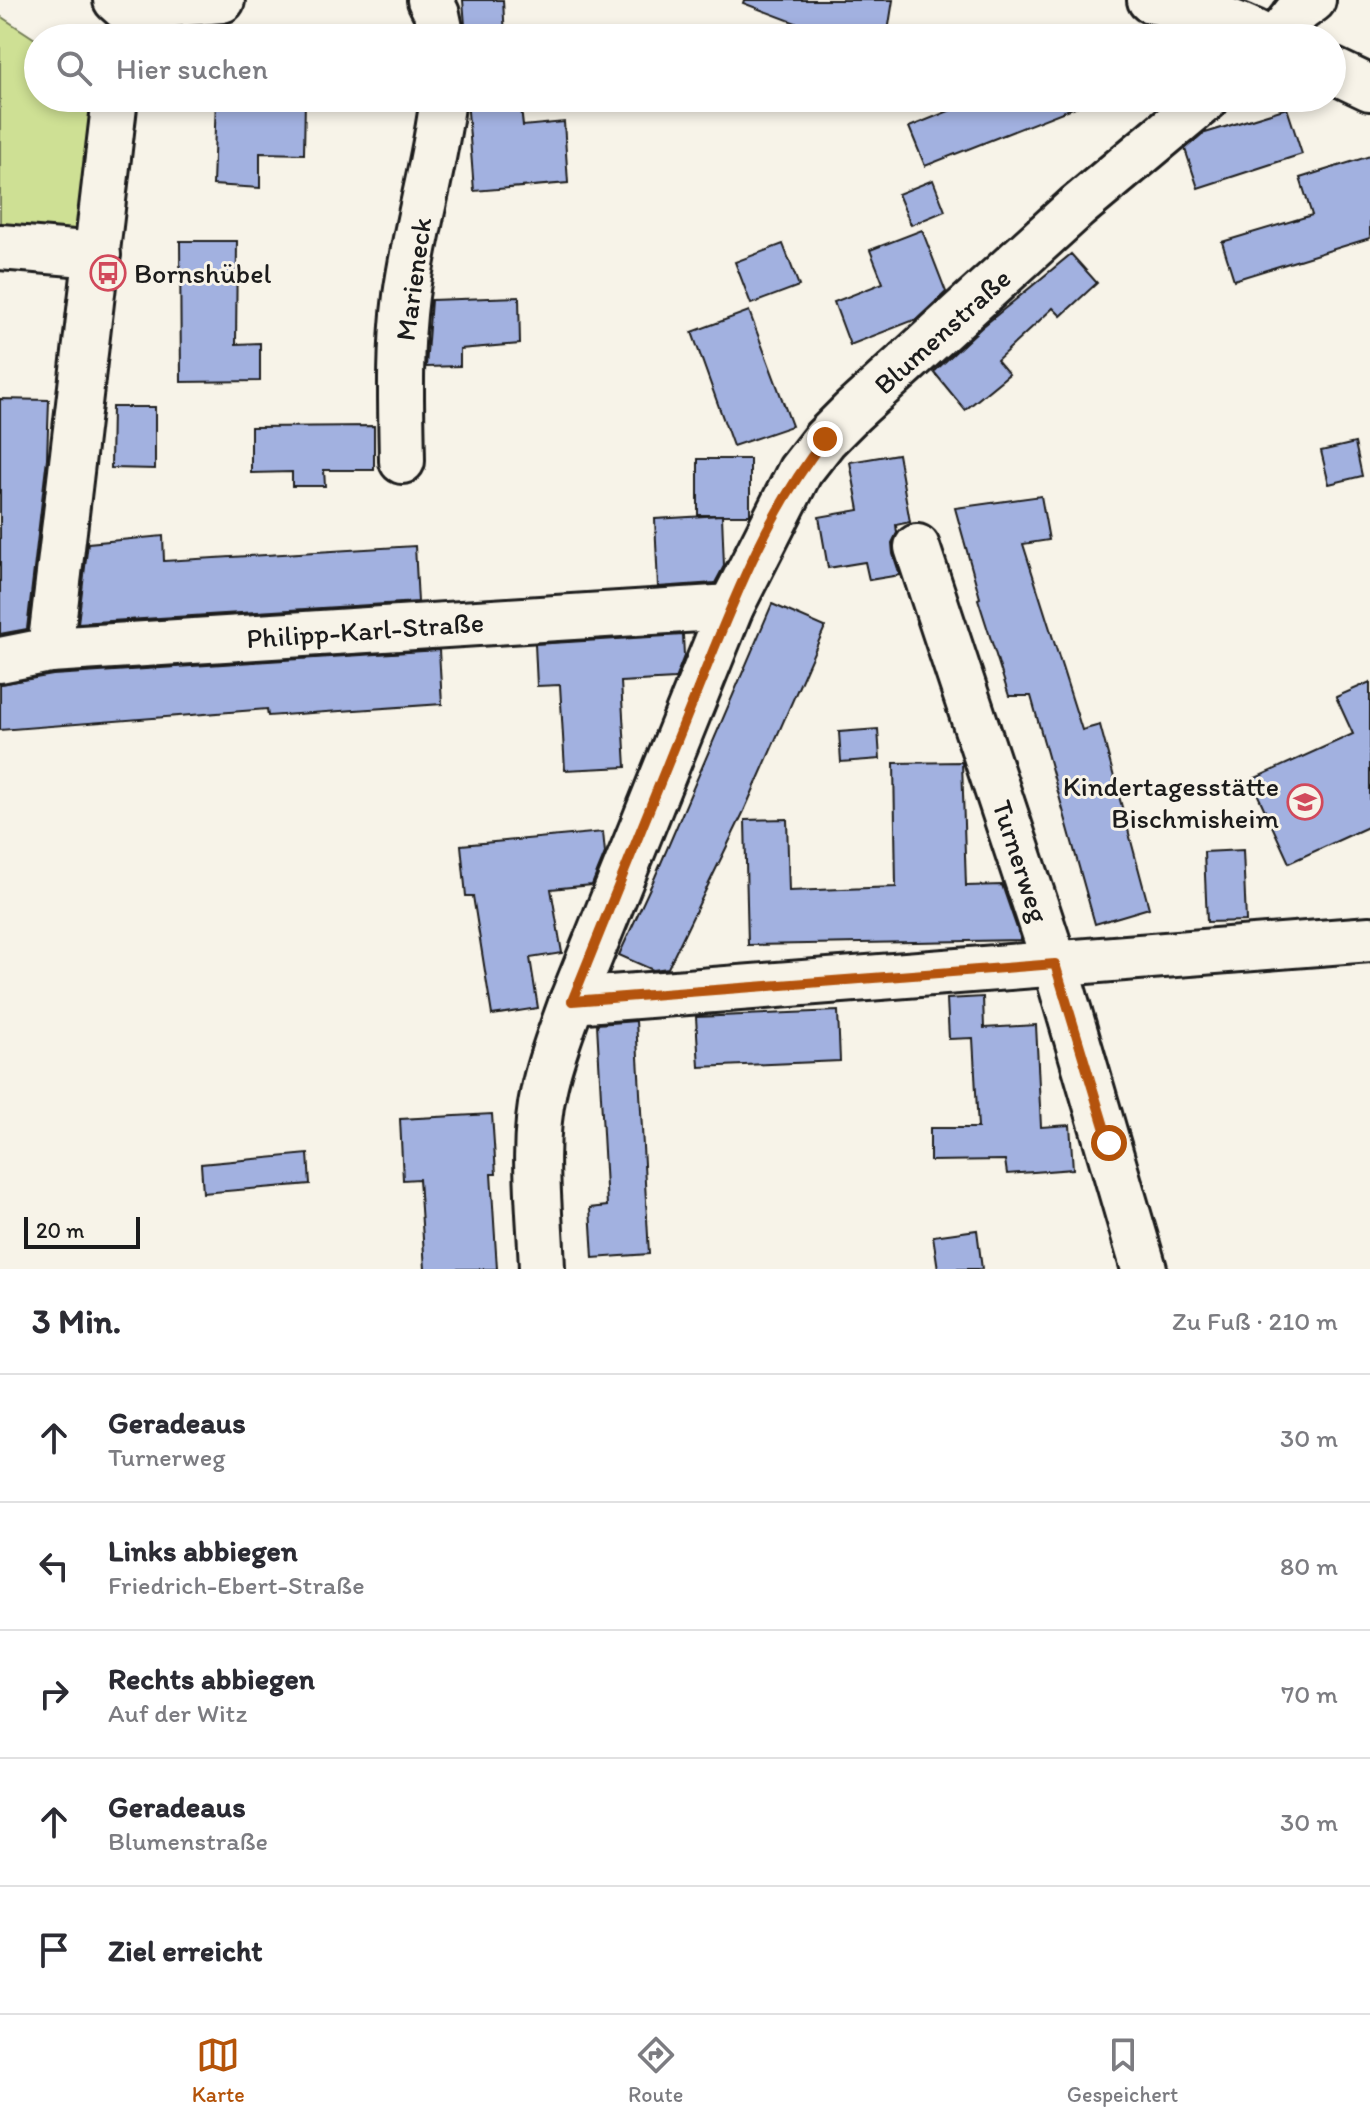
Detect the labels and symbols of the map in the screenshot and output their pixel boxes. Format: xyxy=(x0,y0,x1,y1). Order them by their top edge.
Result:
street label: Marieneck xyxy=(388,215,439,343)
bus stop icon: Bornshübel xyxy=(89,254,127,292)
place label: Bornshübel xyxy=(134,256,272,290)
street label: Blumenstraße xyxy=(867,261,1017,401)
route end xyxy=(807,421,843,457)
street label: Philipp-Karl-Straße xyxy=(245,605,485,655)
place label: Kindertagesstätte Bischmisheim xyxy=(1063,769,1279,835)
school or university icon: Kindertagesstätte Bischmisheim xyxy=(1286,783,1324,821)
street label: Turnerweg xyxy=(985,796,1057,927)
route start xyxy=(1091,1125,1127,1161)
scale bar xyxy=(24,1213,140,1249)

